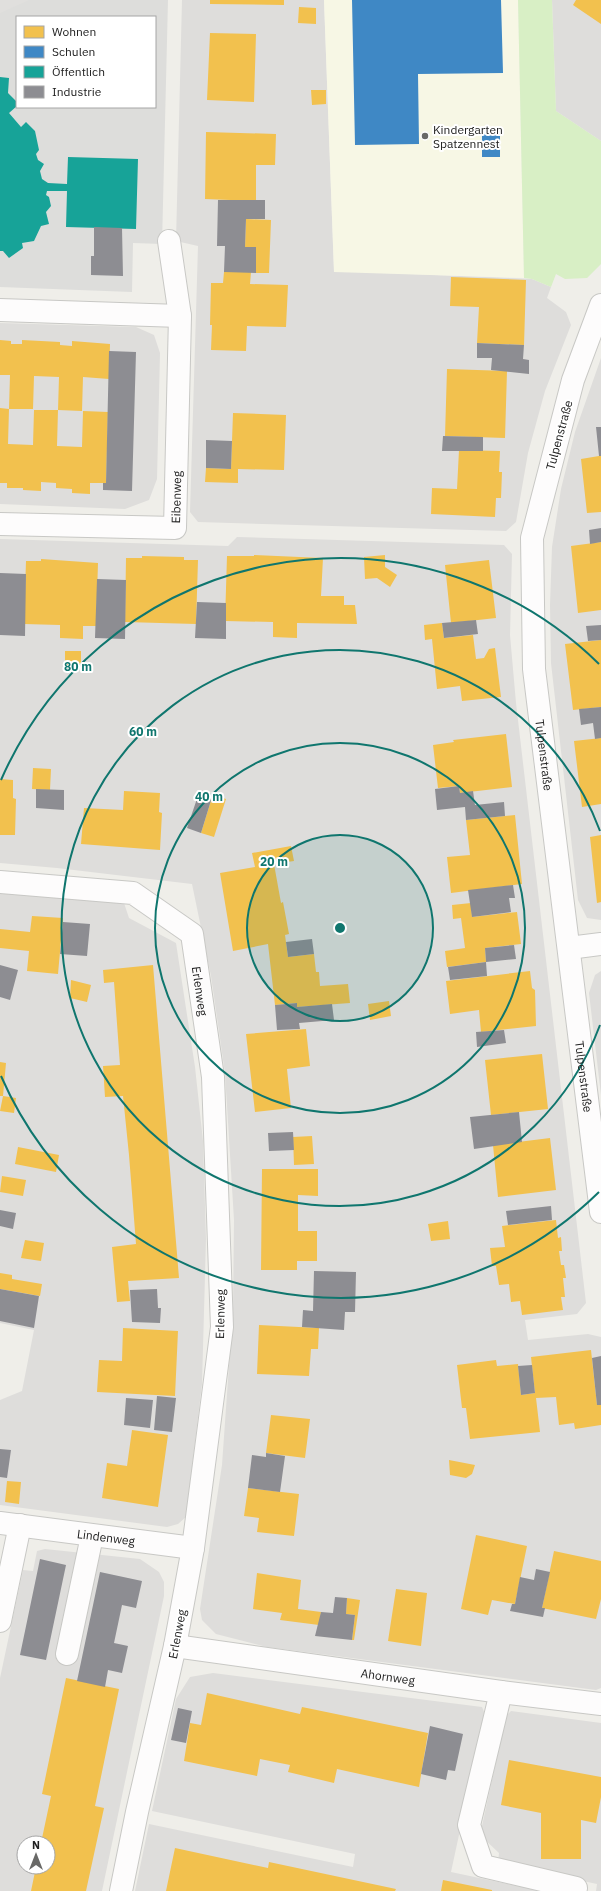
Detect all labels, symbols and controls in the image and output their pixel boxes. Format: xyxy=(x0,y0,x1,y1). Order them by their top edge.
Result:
legend xyxy=(16,16,156,108)
text: Wohnen xyxy=(52,24,96,39)
text: Schulen xyxy=(52,44,95,59)
text: Öffentlich xyxy=(52,64,105,79)
text: Industrie xyxy=(52,84,102,99)
place label: Kindergarten Spatzennest xyxy=(433,122,503,151)
marker: Kindergarten Spatzennest xyxy=(420,131,430,141)
street label: Tulpenstraße xyxy=(542,398,576,472)
street label: Eibenweg xyxy=(168,470,184,523)
text: 80 m xyxy=(64,659,92,674)
street label: Tulpenstraße xyxy=(533,718,557,792)
text: 60 m xyxy=(129,724,157,739)
text: 40 m xyxy=(195,789,223,804)
text: 20 m xyxy=(260,854,288,869)
centre of rings xyxy=(333,921,347,935)
street label: Erlenweg xyxy=(189,965,212,1018)
street label: Tulpenstraße xyxy=(572,1040,596,1114)
street label: Erlenweg xyxy=(212,1288,228,1339)
street label: Lindenweg xyxy=(76,1526,137,1548)
street label: Erlenweg xyxy=(165,1607,189,1660)
street label: Ahornweg xyxy=(360,1665,417,1687)
north arrow xyxy=(16,1835,56,1875)
text: N xyxy=(32,1838,40,1852)

